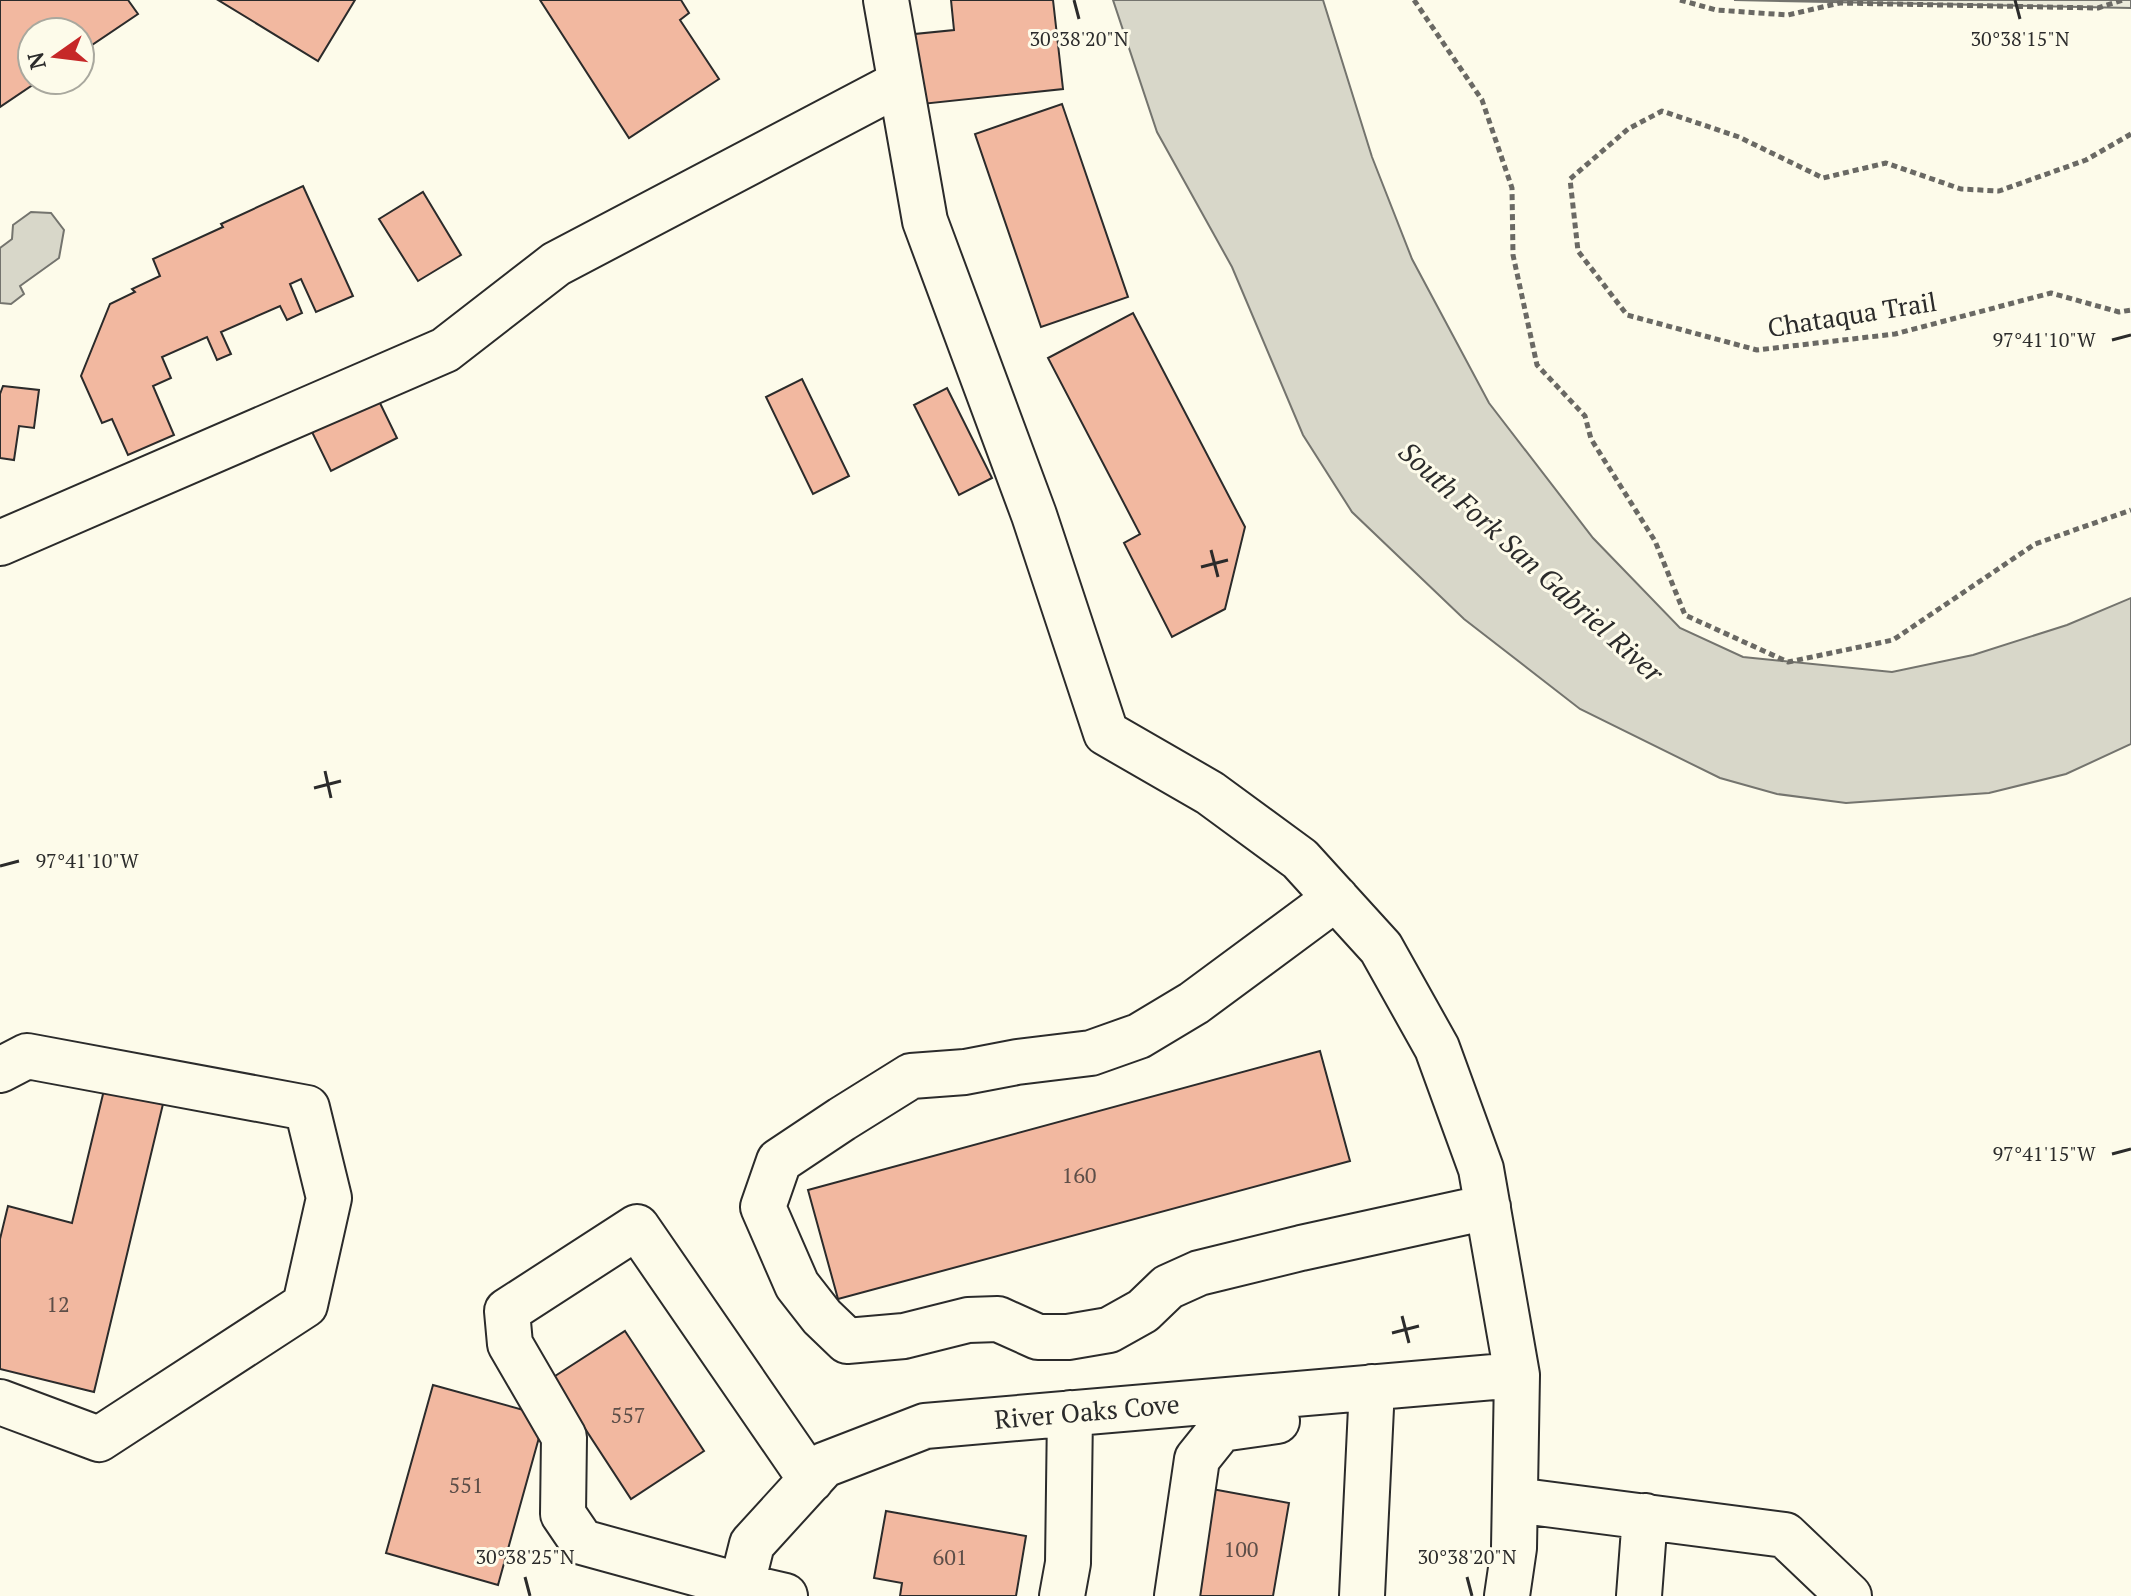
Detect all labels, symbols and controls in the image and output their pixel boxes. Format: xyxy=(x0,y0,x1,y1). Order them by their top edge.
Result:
north arrow xyxy=(16,16,96,96)
text: 30°38'20"N xyxy=(1029,25,1129,52)
text: 30°38'15"N xyxy=(1970,25,2070,52)
text: N xyxy=(20,49,52,73)
street label: Chataqua Trail xyxy=(1765,284,1939,344)
text: 97°41'10"W xyxy=(1992,326,2096,353)
water label: South Fork San Gabriel River xyxy=(1391,433,1672,691)
text: 97°41'10"W xyxy=(35,847,139,874)
text: 97°41'15"W xyxy=(1992,1140,2096,1167)
house number: 160 xyxy=(1061,1160,1097,1189)
house number: 12 xyxy=(46,1289,70,1318)
street label: River Oaks Cove xyxy=(993,1386,1181,1436)
house number: 557 xyxy=(610,1400,646,1429)
house number: 551 xyxy=(448,1470,484,1499)
house number: 100 xyxy=(1223,1534,1259,1563)
house number: 601 xyxy=(932,1542,968,1571)
text: 30°38'25"N xyxy=(475,1543,575,1570)
text: 30°38'20"N xyxy=(1417,1543,1517,1570)

